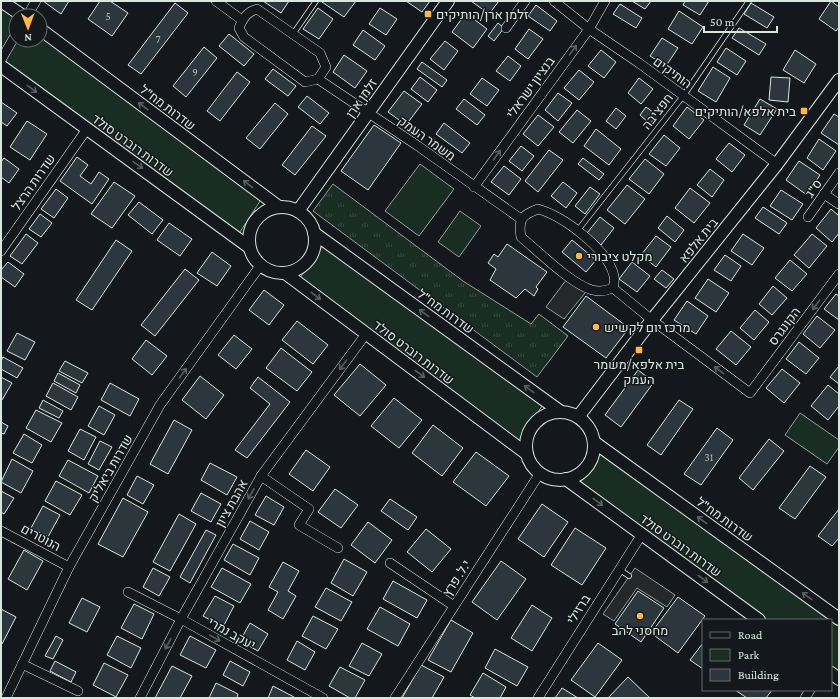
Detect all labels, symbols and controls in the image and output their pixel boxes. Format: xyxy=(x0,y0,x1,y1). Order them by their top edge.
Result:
place label: זלמן ארן/הותיקים xyxy=(436,7,529,22)
north arrow xyxy=(8,8,48,48)
scale bar xyxy=(704,8,777,34)
marker: זלמן ארן/הותיקים xyxy=(423,9,433,19)
house number: 5 xyxy=(105,10,111,22)
text: 50 m xyxy=(710,15,735,29)
text: N xyxy=(24,32,32,44)
house number: 7 xyxy=(155,33,161,45)
one-way arrow xyxy=(569,44,578,55)
street label: הותיקים xyxy=(651,53,695,91)
street label: בנציון ישראלי xyxy=(503,54,558,121)
house number: 9 xyxy=(192,66,198,78)
street label: זלמן ארן xyxy=(343,76,380,121)
street label: שדרות מח"ל xyxy=(137,82,199,133)
one-way arrow xyxy=(27,85,38,94)
street label: חפציבה xyxy=(639,90,676,132)
one-way arrow xyxy=(138,102,149,110)
place label: בית אלפא/הותיקים xyxy=(695,104,796,119)
marker: בית אלפא/הותיקים xyxy=(799,106,809,116)
street label: שדרות רוברט סולד xyxy=(89,111,176,180)
street label: משמר העמק xyxy=(395,113,459,164)
one-way arrow xyxy=(493,150,501,161)
street label: שדרות הרצל xyxy=(8,151,58,213)
one-way arrow xyxy=(132,161,143,169)
street label: ס"ג xyxy=(802,176,825,200)
one-way arrow xyxy=(242,179,253,188)
street label: בית אלפא xyxy=(676,215,721,266)
place label: מקלט ציבורי xyxy=(587,249,652,264)
marker: מקלט ציבורי xyxy=(574,251,584,261)
street label: שדרות מח"ל xyxy=(415,286,477,337)
one-way arrow xyxy=(311,292,322,301)
one-way arrow xyxy=(812,300,820,311)
street label: הקונגרס xyxy=(765,304,804,348)
one-way arrow xyxy=(419,309,430,317)
street label: שדרות רוברט סולד xyxy=(370,317,457,388)
place label: מרכז יום לקשיש xyxy=(604,320,690,335)
marker: מרכז יום לקשיש xyxy=(591,322,601,332)
marker: בית אלפא/משמר העמק xyxy=(634,345,644,355)
place label: בית אלפא/משמר העמק xyxy=(594,357,684,387)
one-way arrow xyxy=(339,359,347,370)
one-way arrow xyxy=(714,366,725,374)
one-way arrow xyxy=(179,368,187,379)
one-way arrow xyxy=(415,370,426,379)
one-way arrow xyxy=(524,385,535,393)
street label: שדרות ביאליק xyxy=(85,432,136,505)
house number: 31 xyxy=(705,451,714,463)
street label: אהבת ציון xyxy=(212,477,251,530)
one-way arrow xyxy=(247,488,255,500)
street label: שדרות מח"ל xyxy=(694,494,756,545)
one-way arrow xyxy=(592,498,603,506)
street label: שדרות רוברט סולד xyxy=(637,511,724,580)
one-way arrow xyxy=(697,516,708,524)
street label: הנוטרים xyxy=(18,521,63,554)
street label: י.ל. פרץ xyxy=(439,557,474,599)
one-way arrow xyxy=(697,575,708,583)
street label: ברזילי xyxy=(563,591,593,627)
one-way arrow xyxy=(802,592,813,600)
marker: מחסני להב xyxy=(635,611,645,621)
street label: יעקב נמרי xyxy=(205,614,258,653)
legend xyxy=(702,619,832,691)
place label: מחסני להב xyxy=(612,623,668,638)
text: Road xyxy=(738,628,763,642)
one-way arrow xyxy=(209,635,221,643)
one-way arrow xyxy=(164,638,172,650)
text: Park xyxy=(738,648,760,662)
text: Building xyxy=(738,668,779,682)

